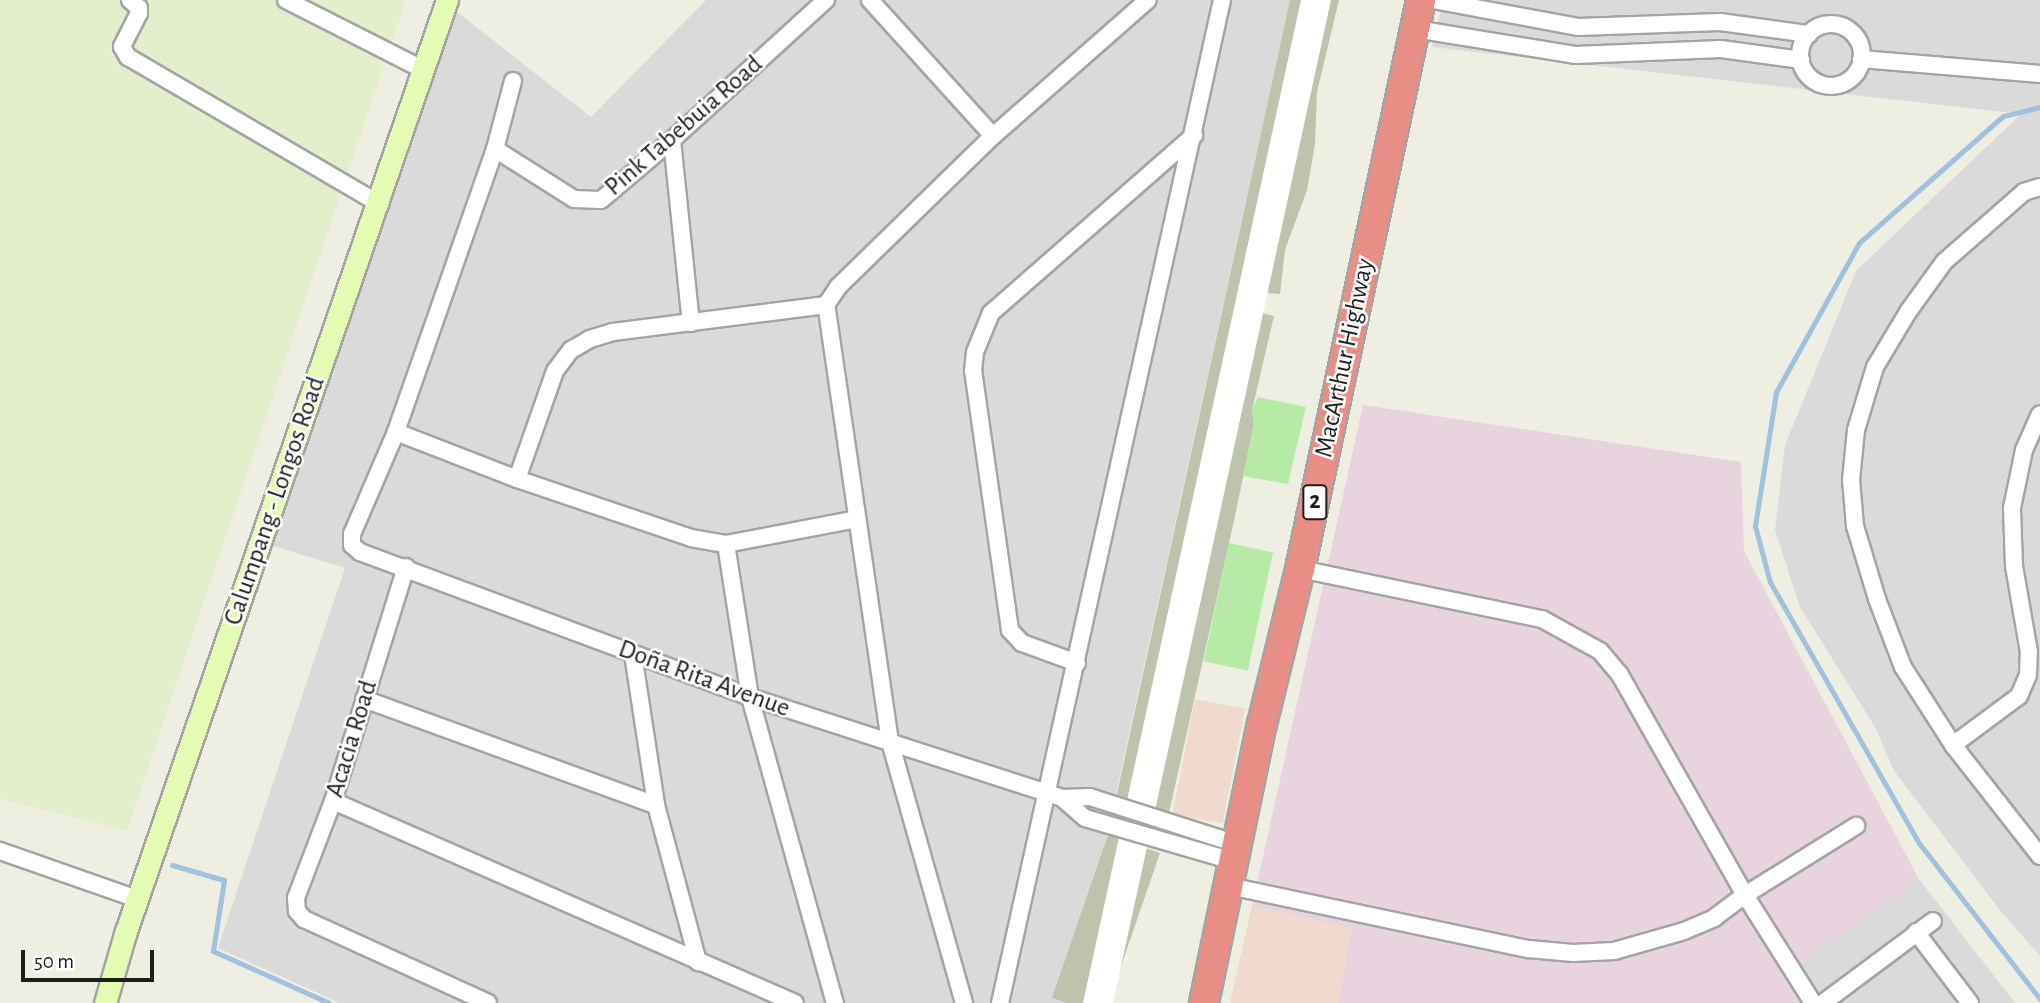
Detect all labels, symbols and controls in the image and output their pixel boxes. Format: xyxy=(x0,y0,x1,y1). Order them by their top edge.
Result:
street label: Pink Tabebuia Road xyxy=(599,49,769,203)
street label: MacArthur Highway xyxy=(1309,256,1381,460)
street label: Calumpang - Longos Road xyxy=(218,373,332,629)
road number: 2 xyxy=(1301,481,1329,522)
street label: Doña Rita Avenue xyxy=(614,634,794,724)
street label: Acacia Road xyxy=(319,677,385,801)
scale bar xyxy=(24,936,158,980)
text: 50 m xyxy=(34,951,74,972)

